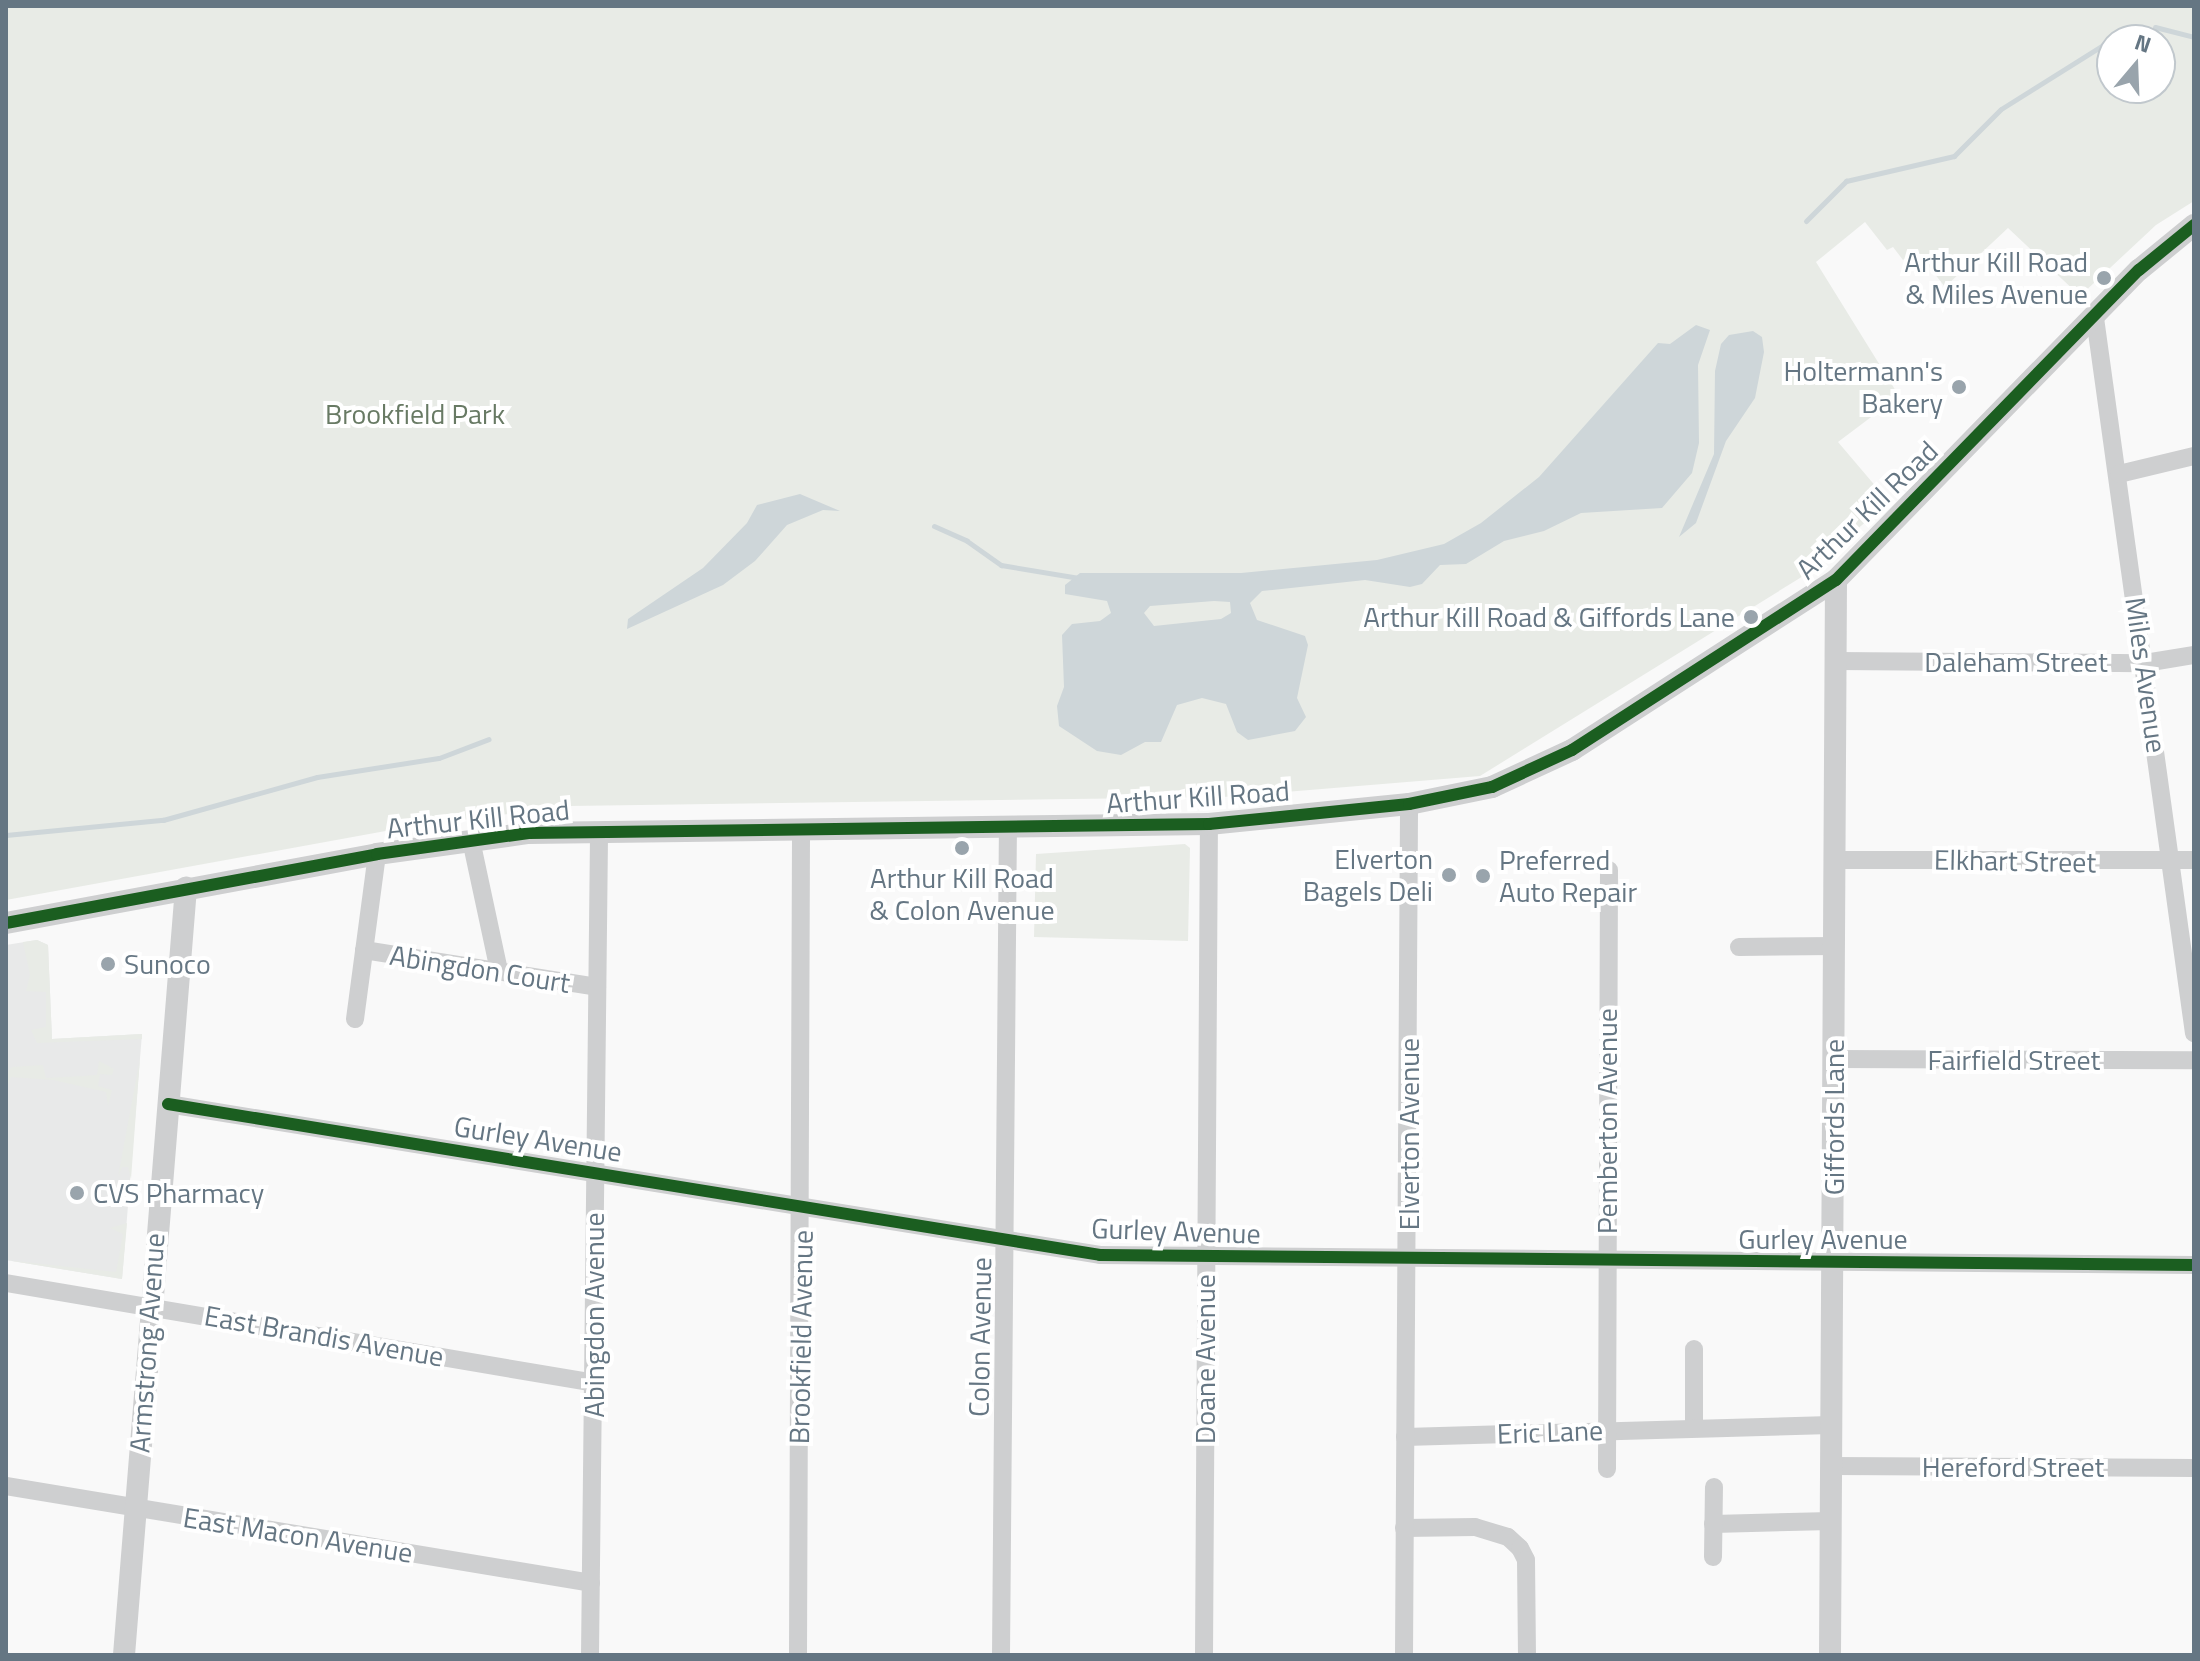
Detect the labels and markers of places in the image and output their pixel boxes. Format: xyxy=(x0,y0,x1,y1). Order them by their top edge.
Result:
place label: Arthur Kill Road & Miles Avenue xyxy=(1904,245,2088,311)
marker: Arthur Kill Road & Miles Avenue xyxy=(2095,269,2113,287)
place label: Holtermann's Bakery xyxy=(1783,354,1943,420)
marker: Holtermann's Bakery xyxy=(1950,378,1968,396)
place label: Arthur Kill Road & Giffords Lane xyxy=(1363,600,1735,634)
marker: Arthur Kill Road & Giffords Lane xyxy=(1742,608,1760,626)
marker: Arthur Kill Road & Colon Avenue xyxy=(953,839,971,857)
place label: Elverton Bagels Deli xyxy=(1303,842,1433,908)
place label: Preferred Auto Repair xyxy=(1499,843,1637,909)
place label: Arthur Kill Road & Colon Avenue xyxy=(869,861,1055,927)
marker: Elverton Bagels Deli xyxy=(1440,866,1458,884)
marker: Preferred Auto Repair xyxy=(1474,867,1492,885)
place label: Sunoco xyxy=(124,947,211,981)
marker: Sunoco xyxy=(99,955,117,973)
place label: CVS Pharmacy xyxy=(93,1176,264,1210)
marker: CVS Pharmacy xyxy=(68,1184,86,1202)

